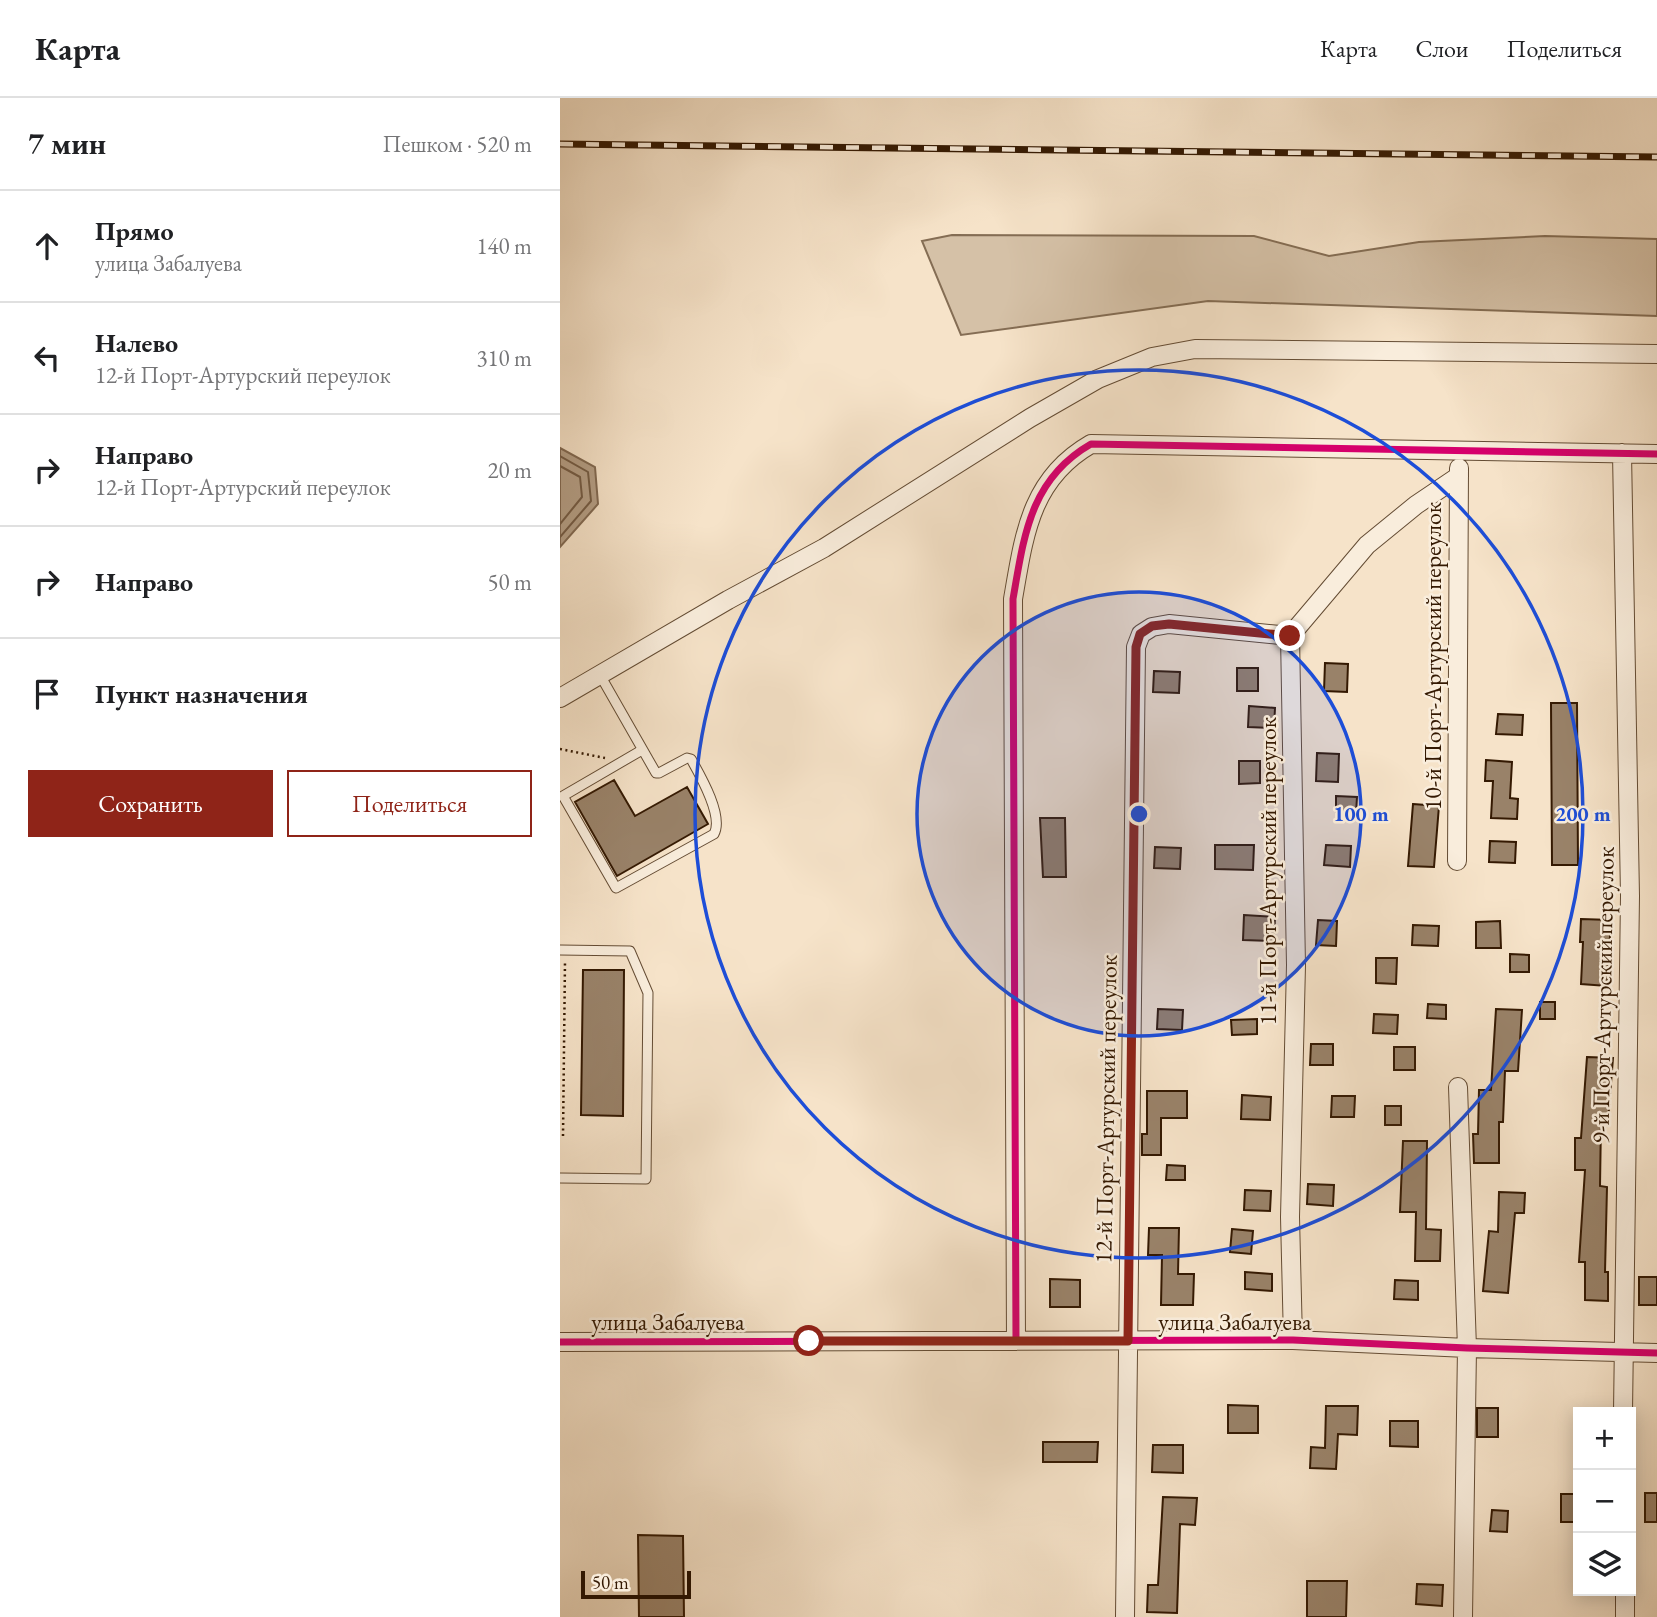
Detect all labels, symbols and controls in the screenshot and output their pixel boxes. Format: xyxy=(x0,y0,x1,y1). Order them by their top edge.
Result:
text: Карта xyxy=(35,27,120,70)
text: Карта xyxy=(1320,33,1377,64)
text: Слои xyxy=(1415,33,1469,64)
text: Поделиться xyxy=(1507,33,1622,64)
text: 7 мин xyxy=(28,124,106,163)
text: Пешком · 520 m xyxy=(383,129,532,159)
text: Прямо xyxy=(95,214,174,248)
icon: ahead xyxy=(28,227,66,265)
text: 140 m xyxy=(476,231,532,261)
text: улица Забалуева xyxy=(95,248,242,278)
text: Налево xyxy=(95,326,178,360)
icon: left xyxy=(28,339,66,377)
text: 310 m xyxy=(476,343,532,373)
text: 12-й Порт-Артурский переулок xyxy=(95,360,391,390)
text: Направо xyxy=(95,438,193,472)
icon: right xyxy=(28,451,66,489)
text: 20 m xyxy=(487,455,532,485)
text: 12-й Порт-Артурский переулок xyxy=(95,472,391,502)
street label: 10-й Порт-Артурский переулок xyxy=(1417,501,1448,810)
icon: right xyxy=(28,563,66,601)
text: Направо xyxy=(95,565,193,599)
text: 50 m xyxy=(487,567,532,597)
route end xyxy=(1274,620,1305,651)
icon: arrive xyxy=(28,675,66,713)
text: Пункт назначения xyxy=(95,677,308,711)
street label: 11-й Порт-Артурский переулок xyxy=(1252,716,1283,1025)
button: Сохранить xyxy=(28,770,273,837)
button: Поделиться xyxy=(287,770,532,837)
text: 100 m xyxy=(1333,800,1389,827)
text: 200 m xyxy=(1555,800,1611,827)
centre of rings xyxy=(1127,802,1151,826)
street label: 9-й Порт-Артурский переулок xyxy=(1584,846,1621,1144)
street label: 12-й Порт-Артурский переулок xyxy=(1087,954,1124,1264)
street label: улица Забалуева xyxy=(591,1306,745,1337)
street label: улица Забалуева xyxy=(1158,1306,1312,1337)
route start xyxy=(793,1325,824,1356)
map controls xyxy=(1573,1407,1636,1596)
button: + xyxy=(1573,1407,1636,1470)
button: − xyxy=(1573,1470,1636,1533)
button: layers xyxy=(1573,1533,1636,1596)
scale bar xyxy=(581,1568,691,1600)
text: 50 m xyxy=(592,1570,629,1595)

